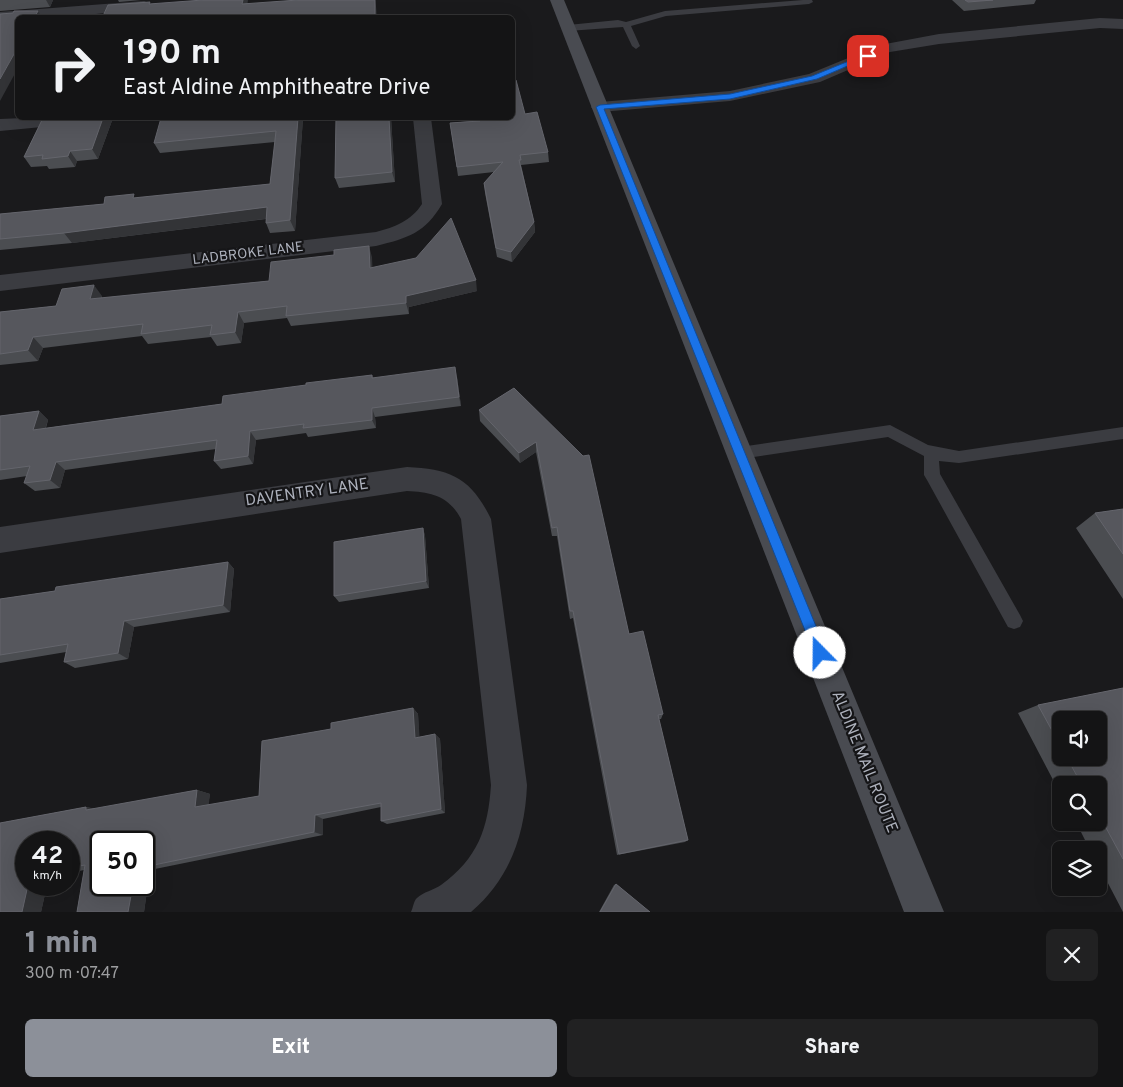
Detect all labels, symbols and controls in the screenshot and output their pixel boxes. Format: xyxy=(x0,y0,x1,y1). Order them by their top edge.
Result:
text: 190 m xyxy=(123,32,221,76)
icon: right xyxy=(40,35,105,100)
pin xyxy=(847,35,889,77)
icon: arrive xyxy=(854,42,882,70)
text: East Aldine Amphitheatre Drive xyxy=(123,75,430,102)
street label: LADBROKE LANE xyxy=(191,239,305,269)
street label: DAVENTRY LANE xyxy=(244,474,370,512)
position arrow xyxy=(793,626,845,678)
street label: ALDINE MAIL ROUTE xyxy=(826,688,902,836)
map controls xyxy=(1052,711,1107,896)
button: sound xyxy=(1052,711,1107,766)
button: search xyxy=(1052,776,1107,831)
speed limit sign: 50 xyxy=(90,831,155,896)
text: 42 xyxy=(32,841,63,873)
button: layers xyxy=(1052,841,1107,896)
text: km/h xyxy=(33,868,62,884)
text: 1 min xyxy=(25,926,98,963)
button: close xyxy=(1046,929,1098,981)
text: 300 m · 07:47 xyxy=(25,964,119,984)
button: Exit xyxy=(25,1019,557,1077)
button: Share xyxy=(567,1019,1098,1077)

